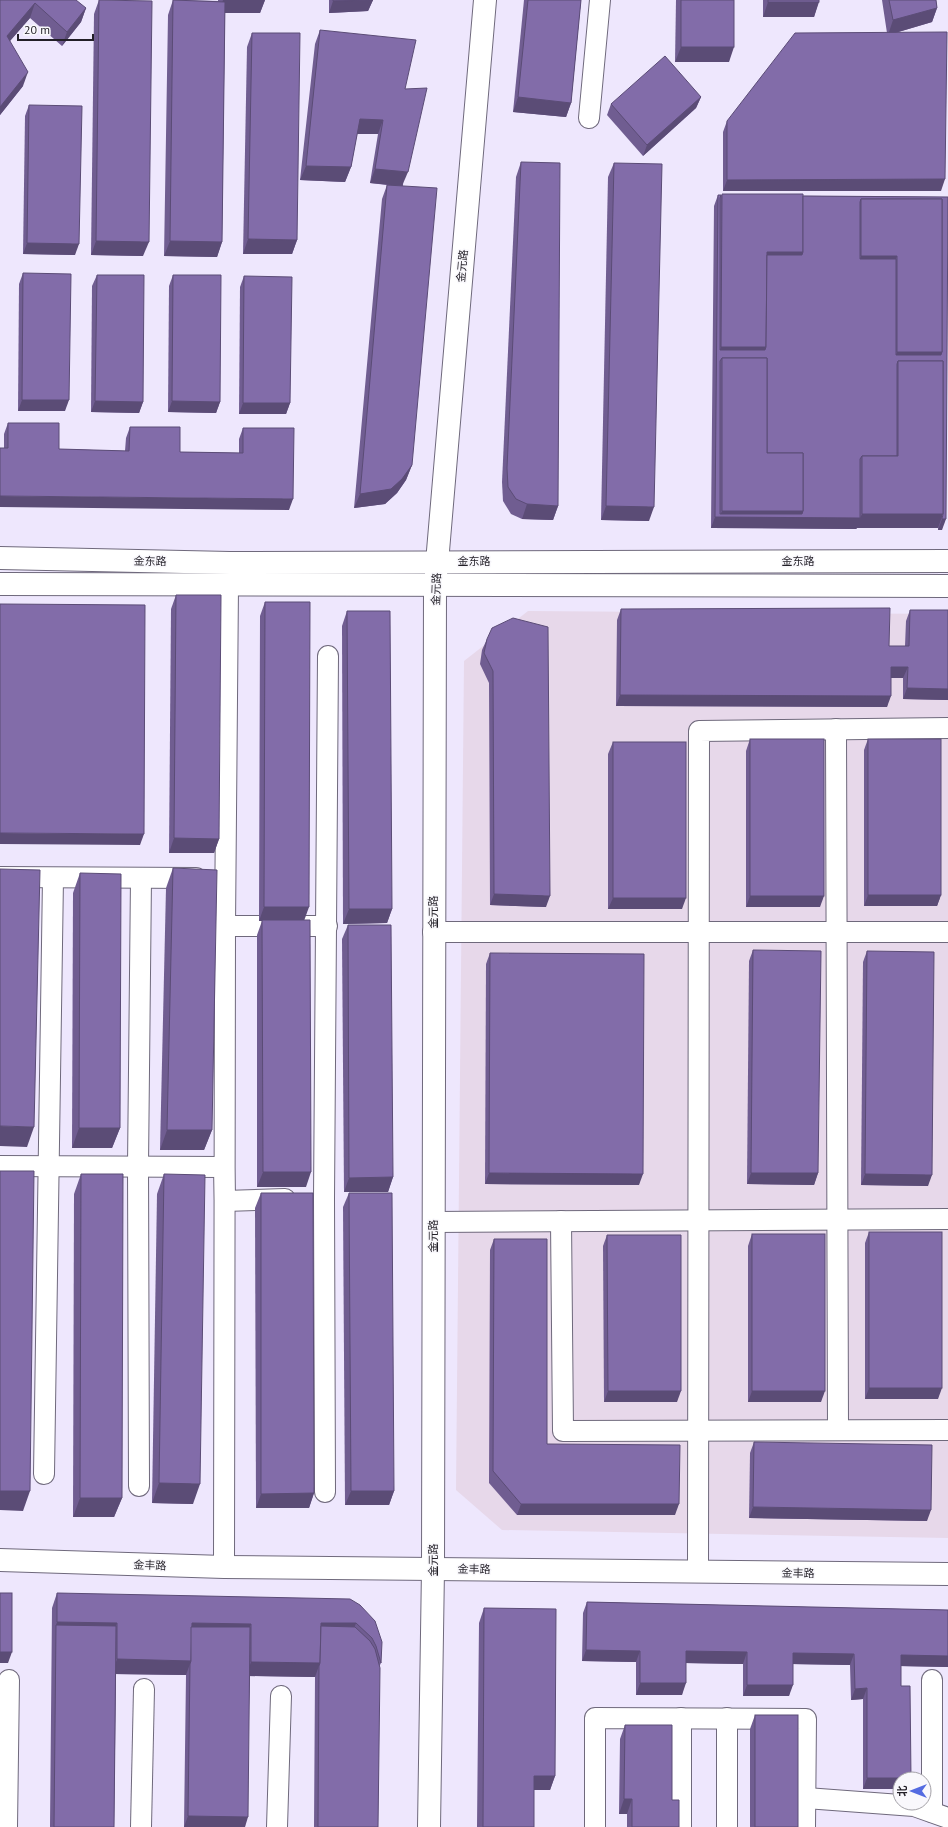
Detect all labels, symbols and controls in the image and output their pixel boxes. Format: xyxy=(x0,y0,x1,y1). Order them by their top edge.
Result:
scale bar xyxy=(18,16,93,42)
text: 20 m xyxy=(24,22,50,37)
street label: 金元路 xyxy=(454,249,470,283)
street label: 金东路 xyxy=(133,554,167,568)
street label: 金东路 xyxy=(458,554,491,568)
street label: 金东路 xyxy=(782,554,815,568)
street label: 金元路 xyxy=(428,572,444,606)
street label: 金元路 xyxy=(426,896,440,929)
street label: 金元路 xyxy=(426,1220,440,1253)
street label: 金元路 xyxy=(426,1544,440,1577)
street label: 金丰路 xyxy=(133,1557,167,1573)
street label: 金丰路 xyxy=(457,1562,491,1576)
street label: 金丰路 xyxy=(781,1566,815,1580)
north arrow xyxy=(892,1771,932,1811)
text: 北 xyxy=(895,1786,909,1797)

